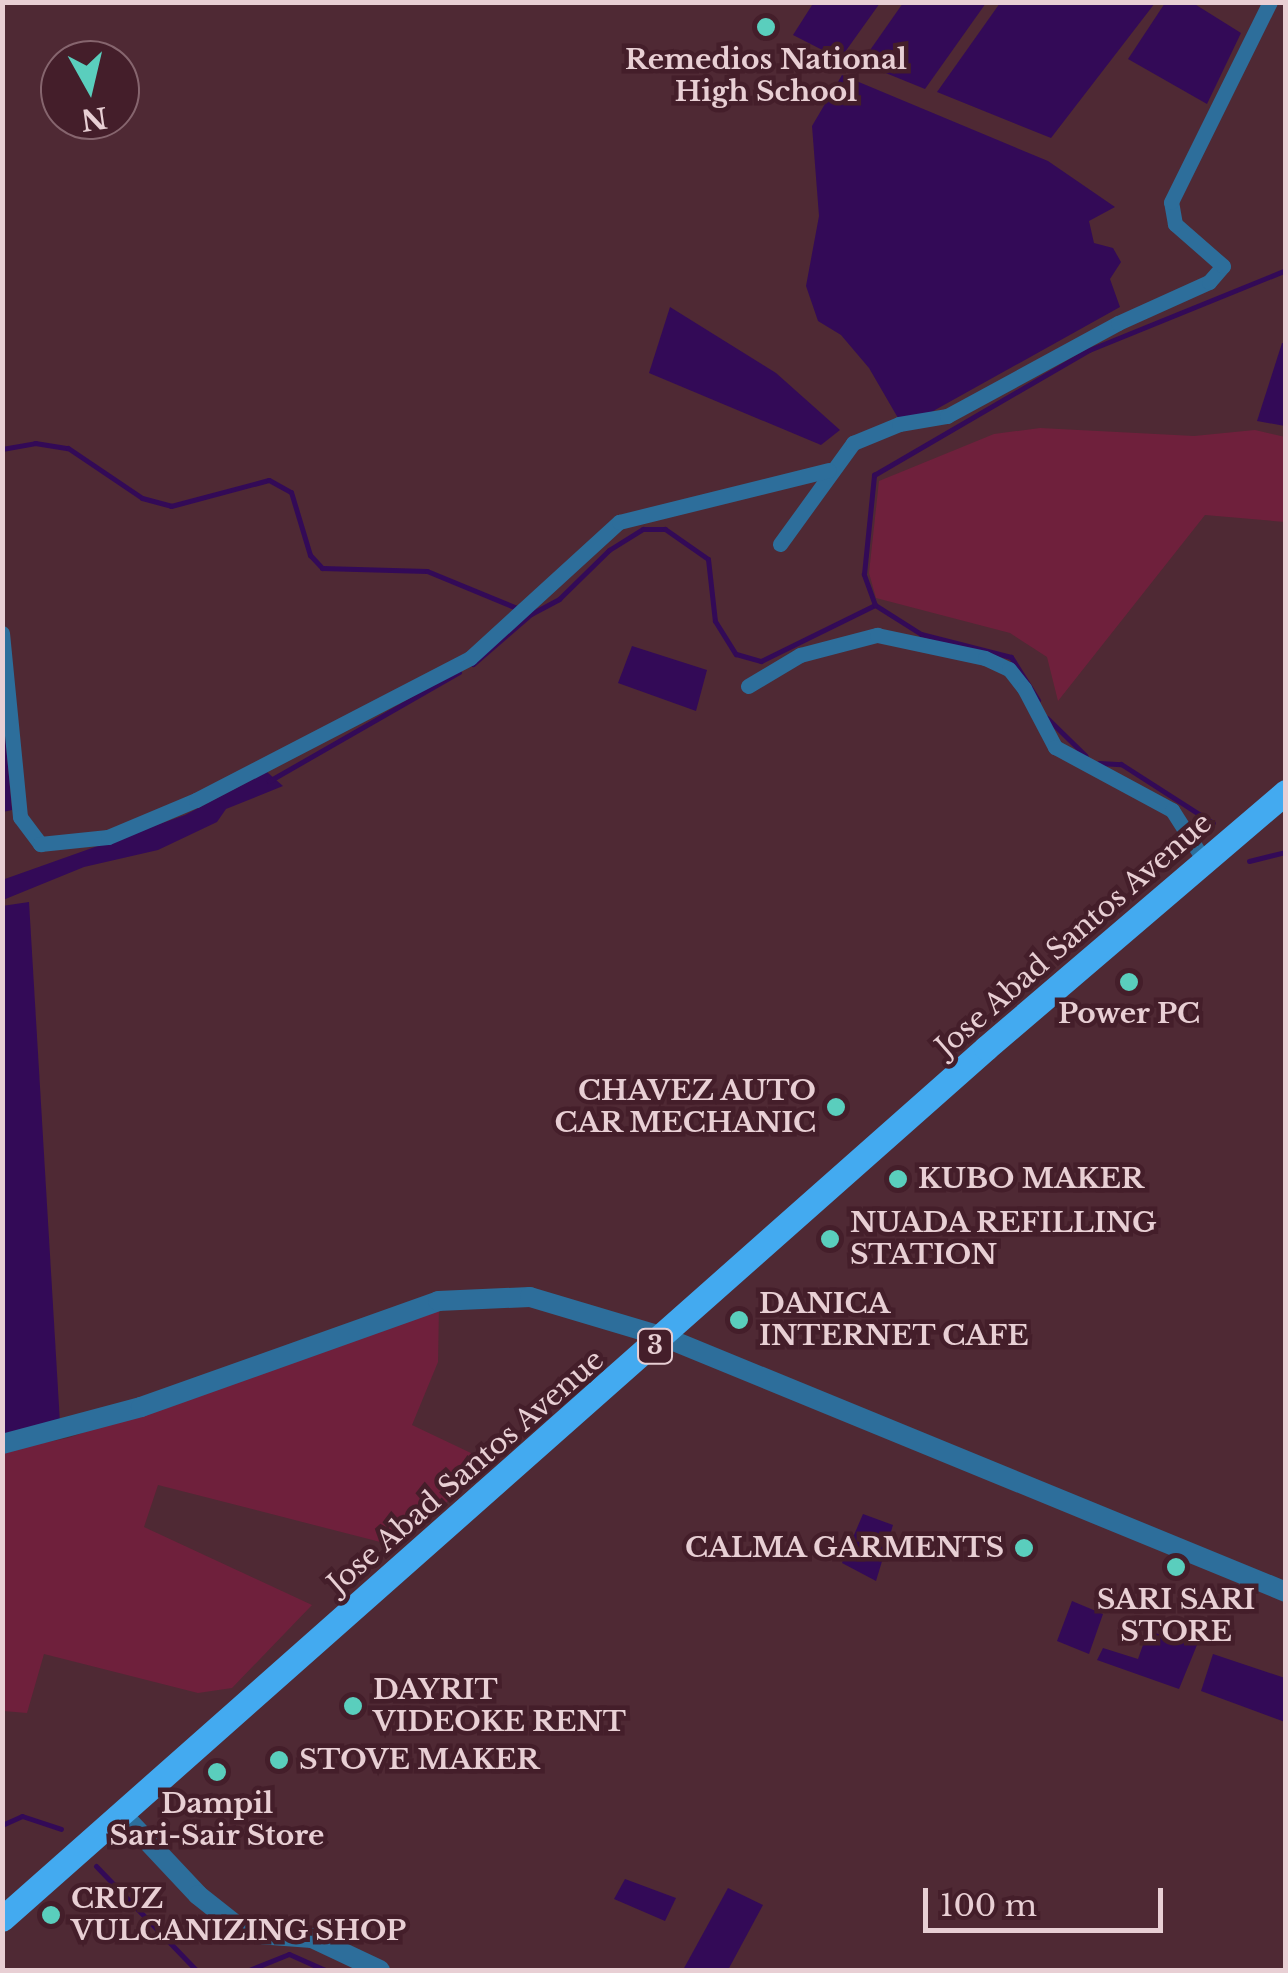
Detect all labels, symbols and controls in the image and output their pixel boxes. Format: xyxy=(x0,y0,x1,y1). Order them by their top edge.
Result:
marker: Remedios National High School xyxy=(755,16,777,38)
north arrow xyxy=(40,40,140,140)
place label: Remedios National High School xyxy=(625,43,907,109)
text: N xyxy=(79,99,109,137)
street label: Jose Abad Santos Avenue xyxy=(928,805,1220,1065)
marker: Power PC xyxy=(1118,971,1140,993)
place label: Power PC xyxy=(1058,997,1200,1031)
place label: CHAVEZ AUTO CAR MECHANIC xyxy=(553,1074,816,1140)
marker: CHAVEZ AUTO CAR MECHANIC xyxy=(825,1096,847,1118)
place label: KUBO MAKER xyxy=(918,1162,1144,1196)
marker: KUBO MAKER xyxy=(887,1168,909,1190)
place label: NUADA REFILLING STATION xyxy=(850,1206,1158,1272)
marker: NUADA REFILLING STATION xyxy=(819,1228,841,1250)
place label: DANICA INTERNET CAFE xyxy=(759,1287,1029,1353)
marker: DANICA INTERNET CAFE xyxy=(728,1309,750,1331)
road number: 3 xyxy=(635,1326,675,1366)
street label: Jose Abad Santos Avenue xyxy=(320,1342,612,1602)
place label: CALMA GARMENTS xyxy=(684,1531,1004,1565)
marker: CALMA GARMENTS xyxy=(1013,1537,1035,1559)
marker: SARI SARI STORE xyxy=(1165,1556,1187,1578)
place label: SARI SARI STORE xyxy=(1097,1583,1255,1649)
place label: DAYRIT VIDEOKE RENT xyxy=(373,1673,626,1739)
marker: DAYRIT VIDEOKE RENT xyxy=(342,1695,364,1717)
place label: STOVE MAKER xyxy=(299,1743,539,1777)
marker: STOVE MAKER xyxy=(268,1749,290,1771)
marker: Dampil Sari-Sair Store xyxy=(206,1761,228,1783)
place label: Dampil Sari-Sair Store xyxy=(109,1787,325,1853)
scale bar xyxy=(928,1868,1168,1930)
place label: CRUZ VULCANIZING SHOP xyxy=(71,1882,406,1948)
text: 100 m xyxy=(940,1887,1037,1924)
marker: CRUZ VULCANIZING SHOP xyxy=(40,1904,62,1926)

